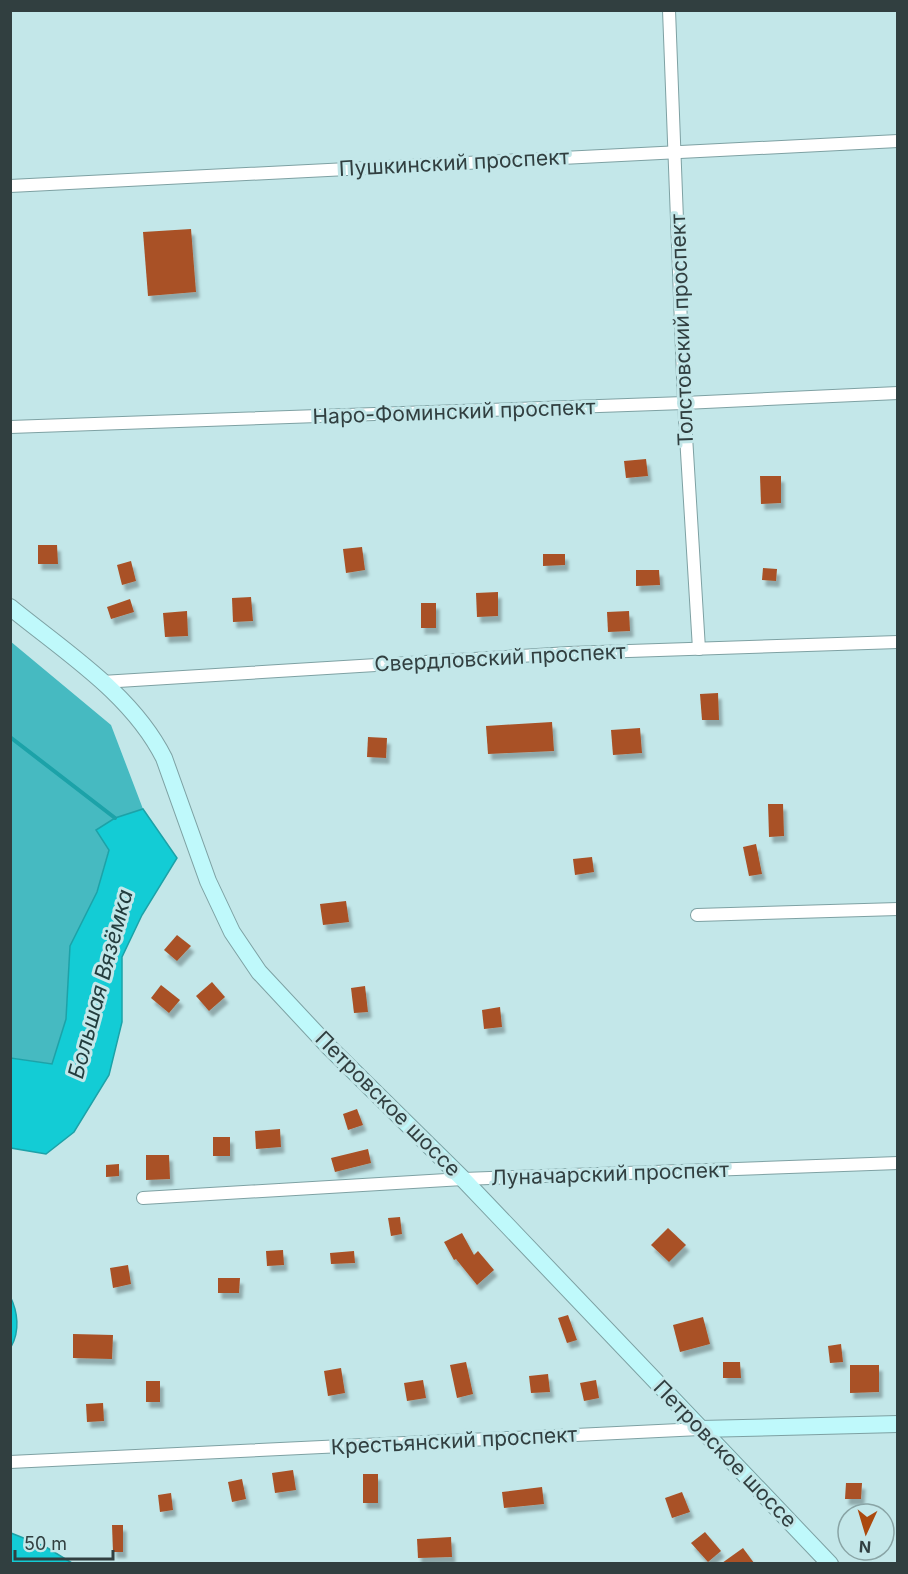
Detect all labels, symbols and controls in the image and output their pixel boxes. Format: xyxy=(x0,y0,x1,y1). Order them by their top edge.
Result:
street label: Пушкинский проспект xyxy=(338,144,570,181)
street label: Толстовский проспект xyxy=(665,213,698,446)
street label: Наро-Фоминский проспект xyxy=(312,394,596,429)
street label: Свердловский проспект xyxy=(374,638,627,677)
water label: Большая Вязёмка xyxy=(62,887,138,1081)
street label: Петровское шоссе xyxy=(311,1026,466,1181)
street label: Луначарский проспект xyxy=(490,1157,730,1190)
street label: Петровское шоссе xyxy=(649,1375,802,1532)
street label: Крестьянский проспект xyxy=(330,1422,578,1459)
north arrow xyxy=(836,1502,896,1562)
scale bar xyxy=(15,1523,112,1561)
text: 50 m xyxy=(24,1533,67,1554)
text: N xyxy=(858,1537,872,1557)

